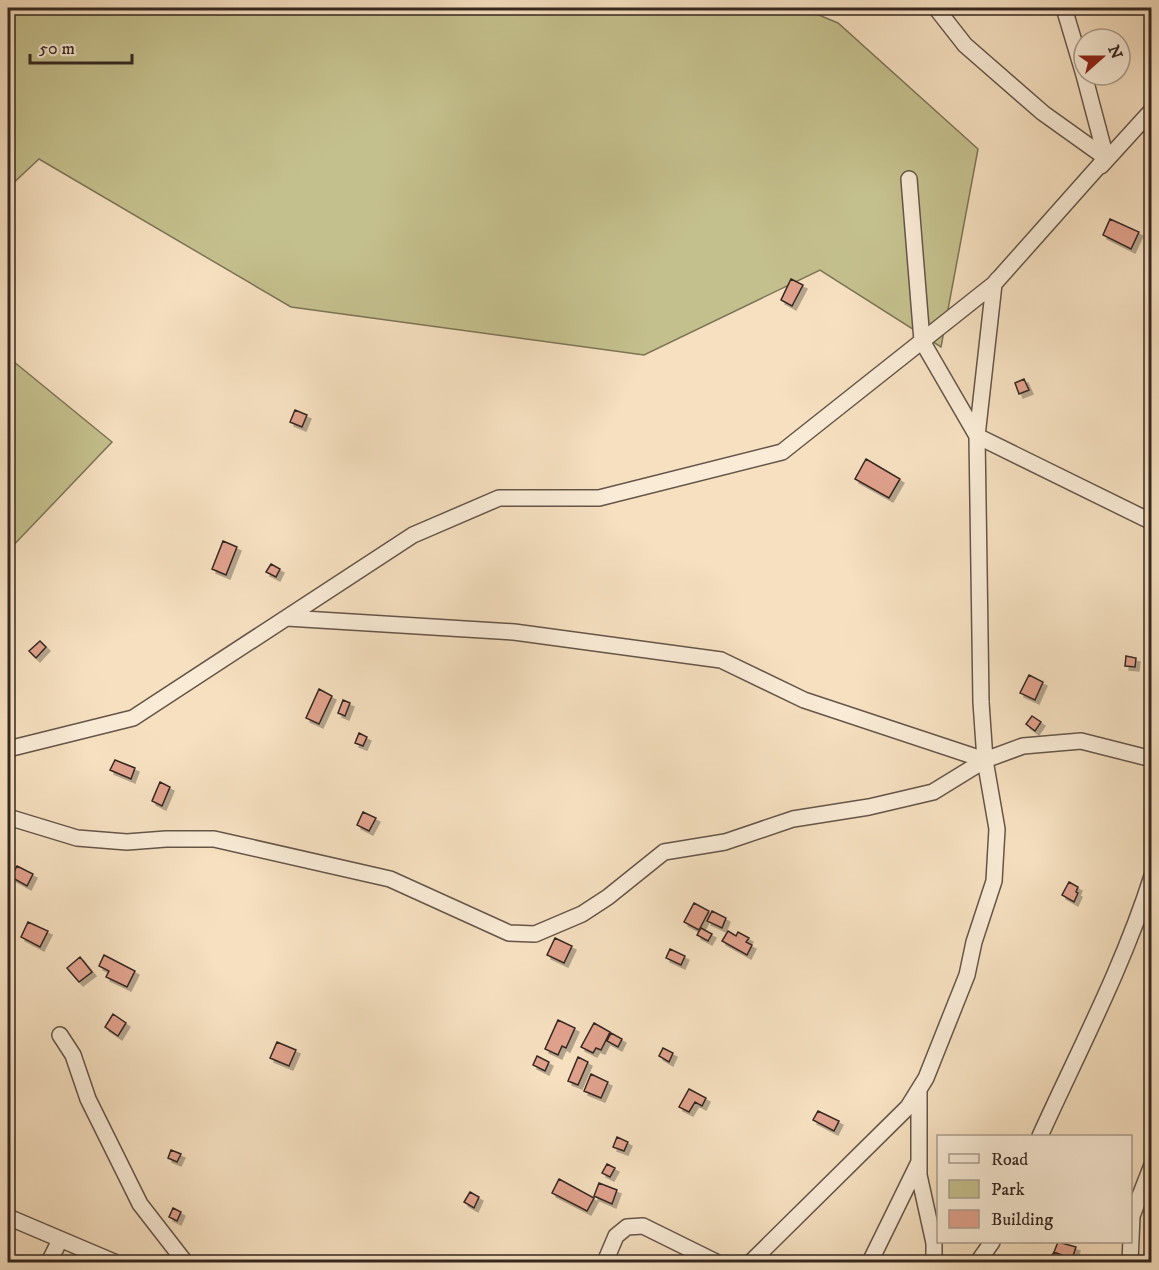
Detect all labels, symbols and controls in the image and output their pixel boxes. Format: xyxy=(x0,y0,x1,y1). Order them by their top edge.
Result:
scale bar xyxy=(30,27,132,65)
north arrow xyxy=(1072,27,1132,87)
text: 50 m xyxy=(39,38,75,60)
text: N xyxy=(1103,42,1127,62)
legend xyxy=(937,1135,1132,1243)
text: Road xyxy=(991,1149,1028,1171)
text: Park xyxy=(991,1179,1025,1201)
text: Building xyxy=(991,1209,1053,1231)

